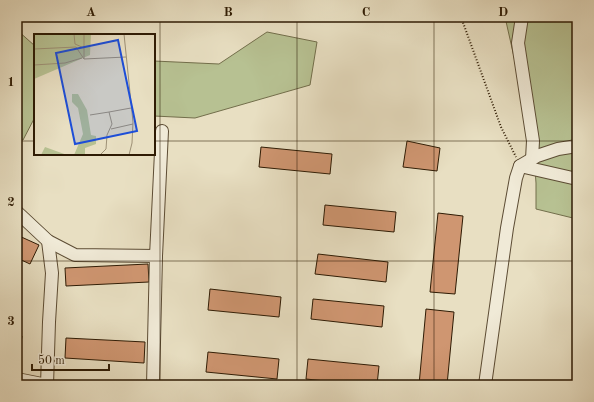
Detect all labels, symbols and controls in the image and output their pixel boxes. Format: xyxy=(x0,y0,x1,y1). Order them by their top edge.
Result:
text: A xyxy=(86,6,96,19)
text: B xyxy=(223,6,233,19)
text: C xyxy=(362,6,370,19)
text: D xyxy=(498,6,508,19)
inset map xyxy=(34,34,155,155)
text: 1 xyxy=(7,76,15,89)
text: 2 xyxy=(7,196,15,209)
text: 3 xyxy=(7,315,15,328)
scale bar xyxy=(32,346,109,372)
text: 50 m xyxy=(38,354,65,367)

